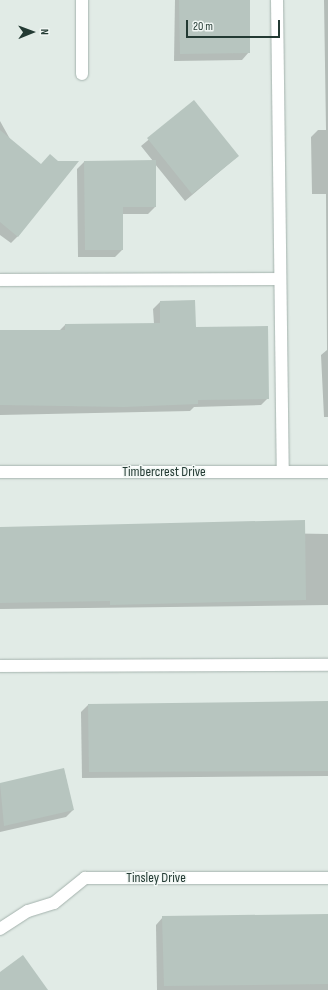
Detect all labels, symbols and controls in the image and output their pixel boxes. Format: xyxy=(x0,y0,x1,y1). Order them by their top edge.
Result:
north arrow xyxy=(12,12,52,52)
scale bar xyxy=(188,12,282,38)
text: 20 m xyxy=(193,19,213,34)
text: N xyxy=(38,29,51,35)
street label: Timbercrest Drive xyxy=(122,464,206,480)
street label: Tinsley Drive xyxy=(126,870,186,886)

